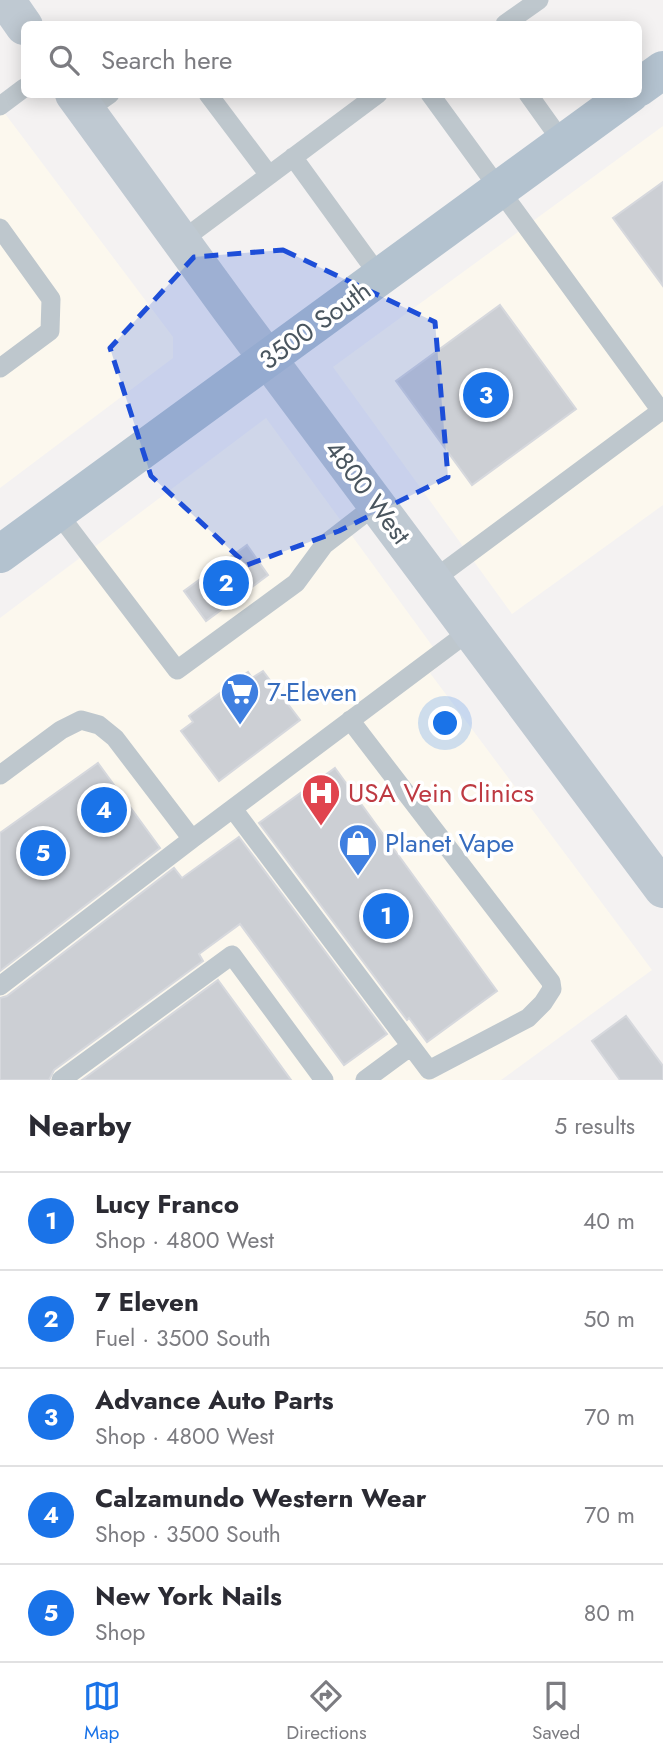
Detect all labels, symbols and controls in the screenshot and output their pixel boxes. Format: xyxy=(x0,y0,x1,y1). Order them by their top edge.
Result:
search box xyxy=(21,21,642,98)
icon: search xyxy=(45,41,83,79)
text: Search here xyxy=(101,41,233,79)
street label: 3500 South xyxy=(251,271,379,379)
pin: 3 xyxy=(463,369,509,421)
street label: 4800 West xyxy=(316,432,420,553)
pin: 2 xyxy=(203,557,249,609)
supermarket icon: 7-Eleven xyxy=(219,671,261,726)
place label: 7-Eleven xyxy=(267,673,357,711)
your location xyxy=(428,706,462,740)
hospital icon: USA Vein Clinics xyxy=(300,772,342,827)
place label: USA Vein Clinics xyxy=(348,774,534,812)
pin: 4 xyxy=(81,784,127,836)
shop icon: Planet Vape xyxy=(337,822,379,877)
place label: Planet Vape xyxy=(385,824,514,862)
pin: 5 xyxy=(20,827,66,879)
pin: 1 xyxy=(363,890,409,942)
text: Nearby xyxy=(28,1104,131,1147)
text: 5 results xyxy=(554,1109,635,1143)
text: Lucy Franco xyxy=(95,1185,239,1223)
text: 1 xyxy=(45,1204,57,1238)
text: 40 m xyxy=(583,1204,635,1238)
text: Shop · 4800 West xyxy=(95,1223,274,1257)
text: 7 Eleven xyxy=(95,1283,199,1321)
text: 2 xyxy=(43,1302,59,1336)
text: 50 m xyxy=(583,1302,635,1336)
text: Fuel · 3500 South xyxy=(95,1321,271,1355)
text: Advance Auto Parts xyxy=(95,1381,334,1419)
text: 3 xyxy=(44,1400,58,1434)
text: 70 m xyxy=(584,1400,635,1434)
text: Shop · 4800 West xyxy=(95,1419,274,1453)
text: Calzamundo Western Wear xyxy=(95,1479,426,1517)
text: 4 xyxy=(43,1498,59,1532)
text: 70 m xyxy=(584,1498,635,1532)
text: Shop · 3500 South xyxy=(95,1517,281,1551)
text: New York Nails xyxy=(95,1577,282,1615)
text: 5 xyxy=(44,1596,58,1630)
text: 80 m xyxy=(584,1596,635,1630)
text: Shop xyxy=(95,1615,145,1649)
tab: Map xyxy=(83,1677,121,1746)
tab: Directions xyxy=(286,1677,367,1746)
tab: Saved xyxy=(532,1677,580,1746)

